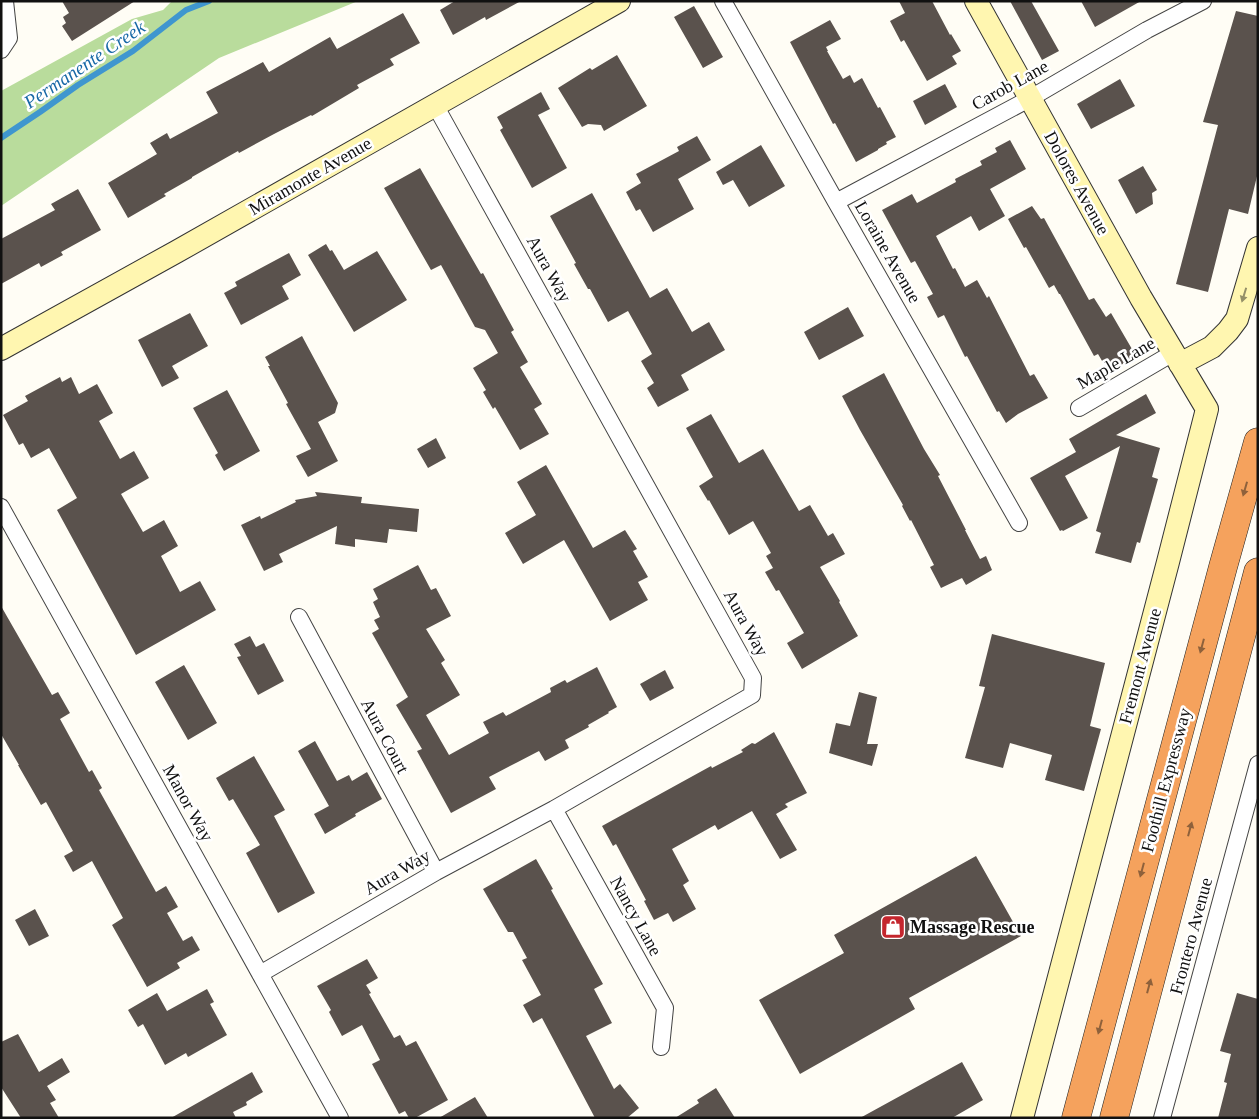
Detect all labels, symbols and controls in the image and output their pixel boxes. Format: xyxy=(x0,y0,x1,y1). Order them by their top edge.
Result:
water label: Permanente Creek xyxy=(19,16,149,113)
street label: Carob Lane xyxy=(968,56,1052,114)
street label: Dolores Avenue xyxy=(1040,128,1114,238)
street label: Miramonte Avenue xyxy=(245,133,375,219)
street label: Loraine Avenue xyxy=(851,198,925,306)
street label: Aura Way xyxy=(523,232,575,306)
one-way arrow xyxy=(1240,287,1248,302)
street label: Maple Lane xyxy=(1074,333,1158,393)
one-way arrow xyxy=(1240,481,1248,496)
street label: Aura Way xyxy=(720,586,772,660)
street label: Fremont Avenue xyxy=(1115,606,1165,726)
one-way arrow xyxy=(1198,638,1206,653)
street label: Aura Court xyxy=(357,695,413,777)
street label: Foothill Expressway xyxy=(1137,706,1195,854)
street label: Manor Way xyxy=(159,761,217,845)
one-way arrow xyxy=(1186,821,1194,836)
street label: Aura Way xyxy=(361,845,433,899)
one-way arrow xyxy=(1138,863,1146,878)
street label: Nancy Lane xyxy=(606,873,666,959)
street label: Frontero Avenue xyxy=(1166,875,1216,997)
shop icon: Massage Rescue xyxy=(880,914,906,940)
place label: Massage Rescue xyxy=(910,917,1034,937)
one-way arrow xyxy=(1145,978,1153,993)
one-way arrow xyxy=(1096,1020,1104,1035)

